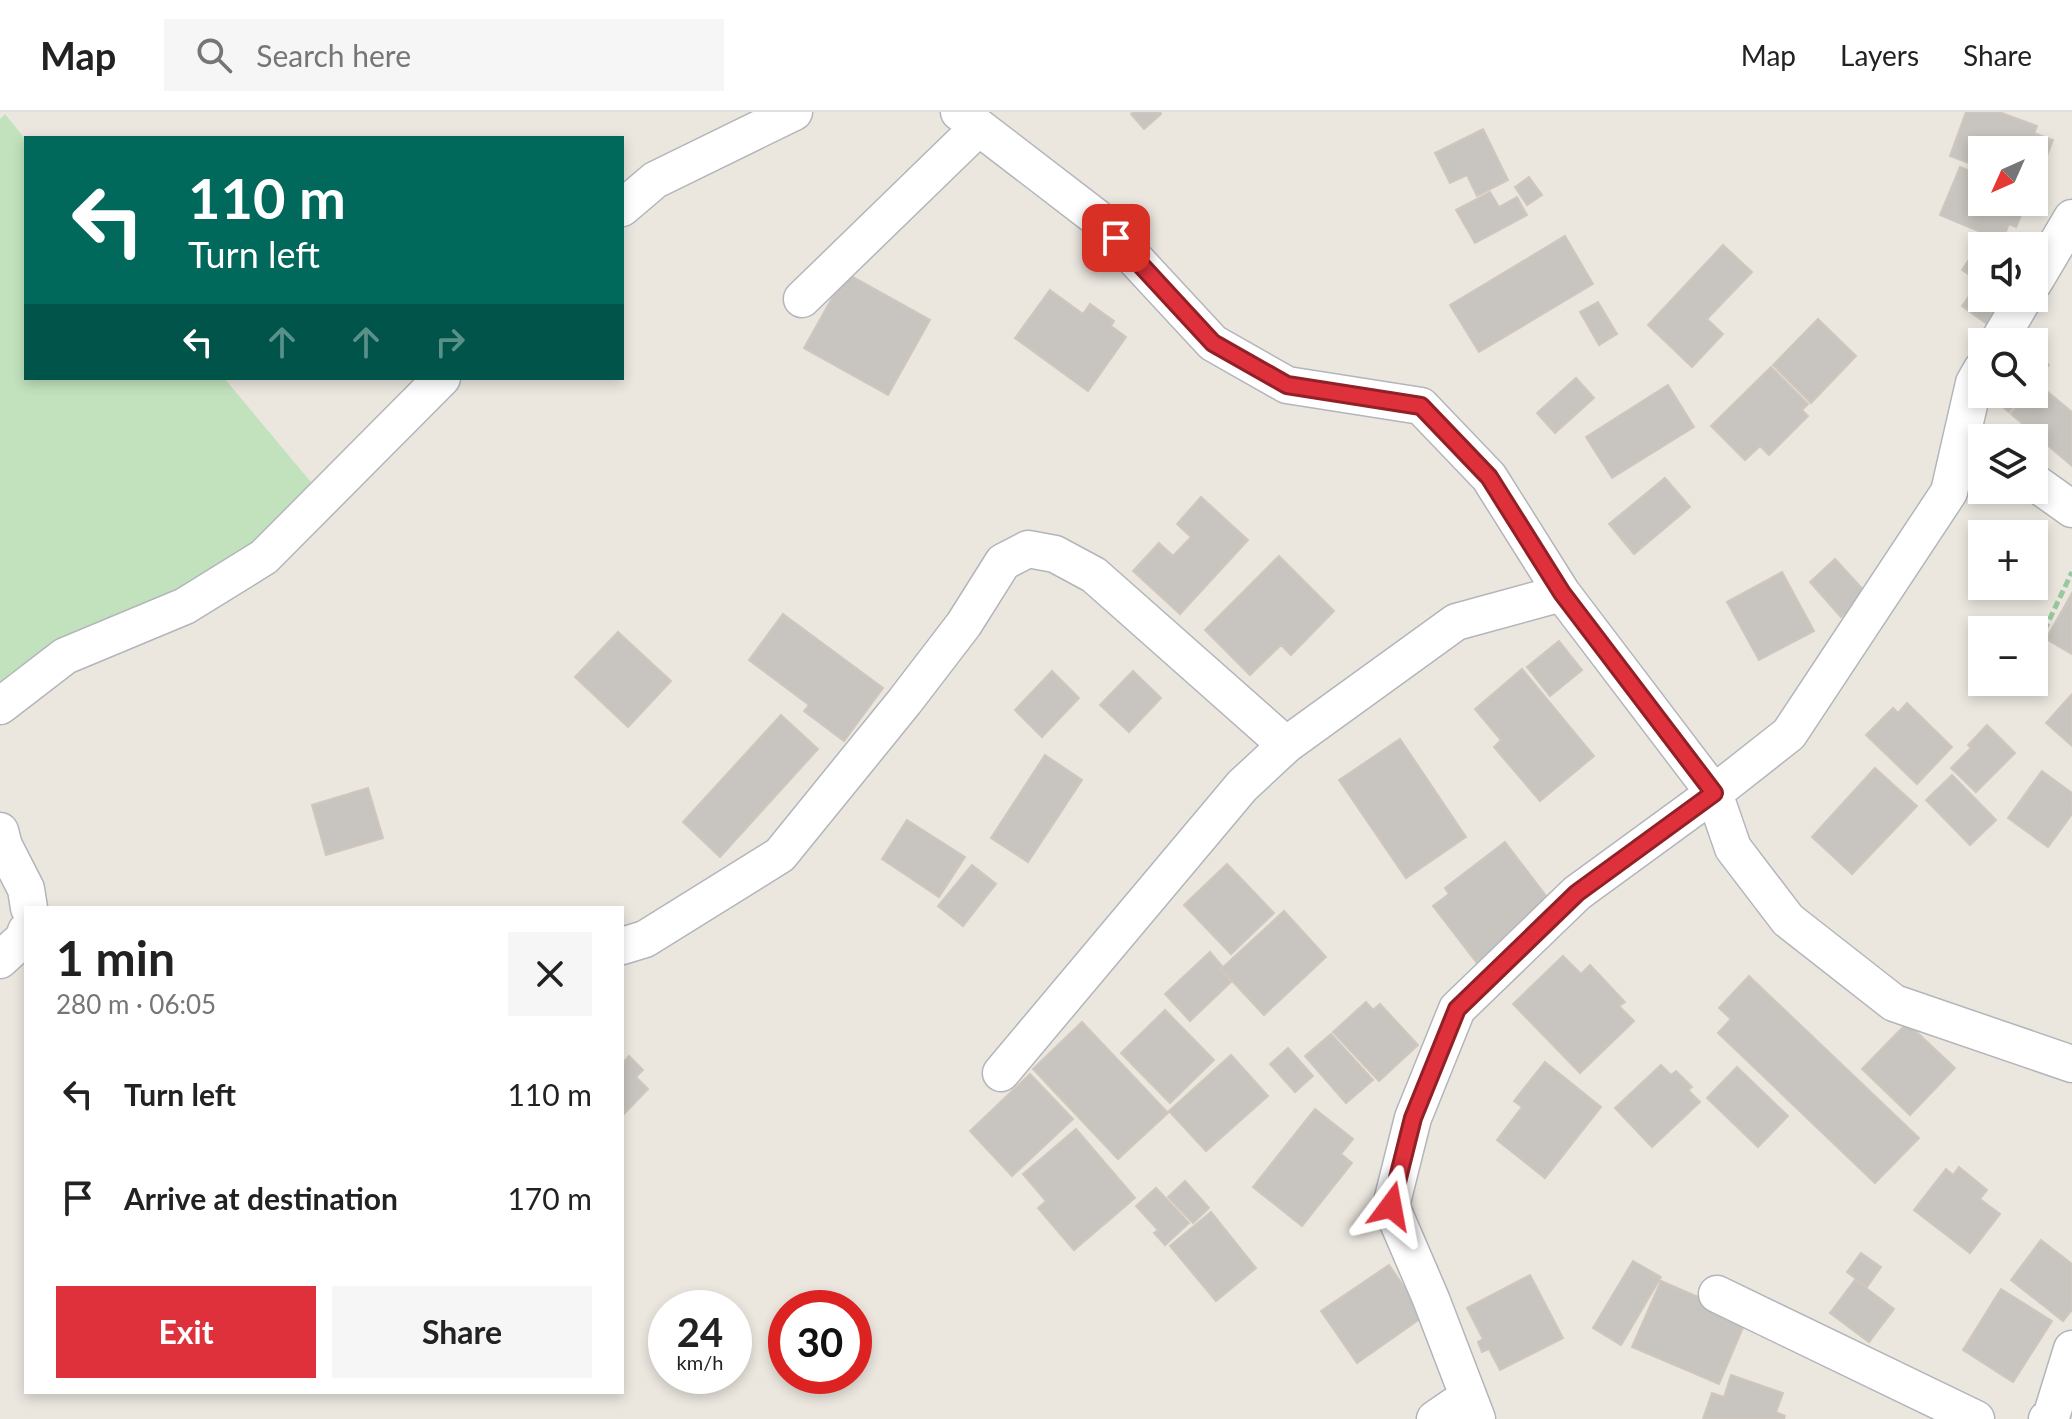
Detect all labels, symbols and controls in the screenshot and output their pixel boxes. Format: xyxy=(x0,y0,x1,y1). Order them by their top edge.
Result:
search box xyxy=(164,19,724,91)
text: Map xyxy=(40,32,116,78)
icon: search xyxy=(192,33,236,77)
text: Search here xyxy=(256,37,411,73)
text: Map xyxy=(1741,38,1796,72)
text: Layers xyxy=(1840,38,1919,72)
text: Share xyxy=(1963,38,2032,72)
north arrow xyxy=(1968,136,2048,216)
map controls xyxy=(1968,136,2048,696)
text: 110 m xyxy=(188,164,346,231)
icon: left xyxy=(56,168,160,272)
pin xyxy=(1082,204,1150,272)
icon: arrive xyxy=(1094,216,1138,260)
text: Turn left xyxy=(188,232,320,276)
button: sound xyxy=(1968,232,2048,312)
icon: left xyxy=(176,320,220,364)
icon: ahead xyxy=(260,320,304,364)
icon: ahead xyxy=(344,320,388,364)
icon: right xyxy=(428,320,472,364)
button: search xyxy=(1968,328,2048,408)
button: layers xyxy=(1968,424,2048,504)
button: + xyxy=(1968,520,2048,600)
button: − xyxy=(1968,616,2048,696)
text: 1 min xyxy=(56,929,175,986)
button: close xyxy=(508,932,592,1016)
text: 280 m · 06:05 xyxy=(56,988,216,1020)
icon: left xyxy=(56,1072,100,1116)
text: Turn left xyxy=(124,1076,236,1112)
text: 110 m xyxy=(507,1076,592,1112)
position arrow xyxy=(1349,1164,1433,1248)
icon: arrive xyxy=(56,1176,100,1220)
text: Arrive at destination xyxy=(124,1180,398,1216)
text: 170 m xyxy=(507,1180,592,1216)
button: Exit xyxy=(56,1286,316,1378)
button: Share xyxy=(332,1286,592,1378)
speed limit sign: 30 xyxy=(768,1290,872,1394)
text: 24 xyxy=(677,1308,723,1356)
text: km/h xyxy=(677,1350,723,1374)

